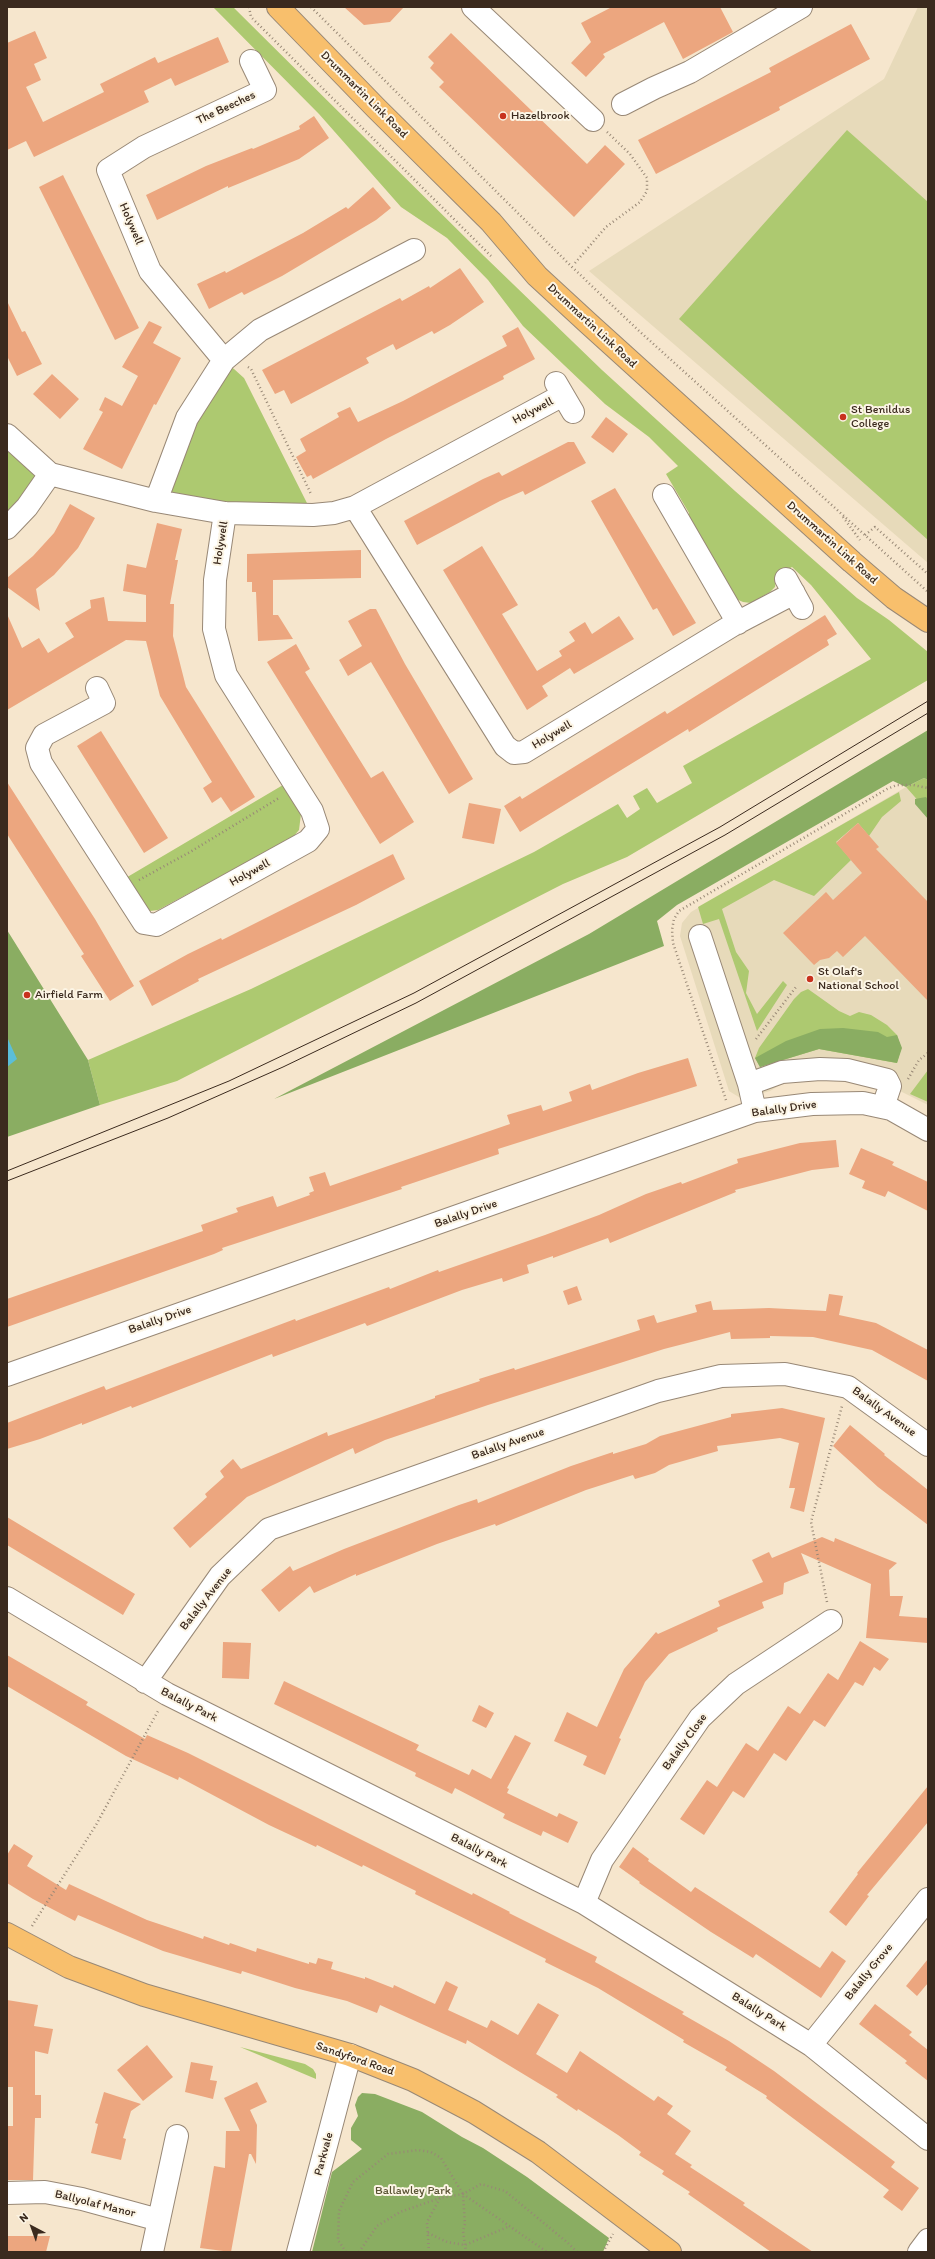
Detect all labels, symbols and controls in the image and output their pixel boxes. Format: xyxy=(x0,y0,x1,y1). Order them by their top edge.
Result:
street label: Drummartin Link Road xyxy=(317,48,411,142)
street label: The Beeches xyxy=(194,88,258,128)
place label: Hazelbrook xyxy=(511,109,570,123)
marker: Hazelbrook xyxy=(498,111,508,121)
street label: Holywell xyxy=(116,201,146,247)
street label: Drummartin Link Road xyxy=(544,281,640,371)
street label: Holywell xyxy=(510,394,556,428)
place label: St Benildus College xyxy=(851,403,910,431)
marker: St Benildus College xyxy=(838,412,848,422)
street label: Drummartin Link Road xyxy=(784,498,880,588)
street label: Holywell xyxy=(210,520,232,566)
street label: Holywell xyxy=(529,717,575,753)
street label: Holywell xyxy=(227,856,273,890)
place label: St Olaf's National School xyxy=(818,965,899,993)
marker: St Olaf's National School xyxy=(805,974,815,984)
place label: Airfield Farm xyxy=(35,988,103,1002)
marker: Airfield Farm xyxy=(22,990,32,1000)
street label: Balally Drive xyxy=(751,1097,817,1121)
street label: Balally Drive xyxy=(433,1197,499,1231)
street label: Balally Drive xyxy=(127,1303,193,1337)
street label: Balally Avenue xyxy=(849,1384,919,1440)
street label: Balally Avenue xyxy=(470,1425,546,1463)
street label: Balally Avenue xyxy=(177,1565,235,1633)
street label: Balally Park xyxy=(158,1685,220,1725)
street label: Balally Close xyxy=(660,1711,710,1773)
street label: Balally Park xyxy=(448,1831,510,1871)
street label: Balally Grove xyxy=(842,1941,896,2003)
street label: Balally Park xyxy=(729,1989,789,2035)
street label: Sandyford Road xyxy=(314,2039,396,2079)
street label: Parkvale xyxy=(311,2131,337,2177)
park label: Ballawley Park xyxy=(375,2184,451,2198)
street label: Ballyolaf Manor xyxy=(53,2187,137,2221)
north arrow xyxy=(12,2207,52,2247)
text: N xyxy=(17,2210,31,2225)

